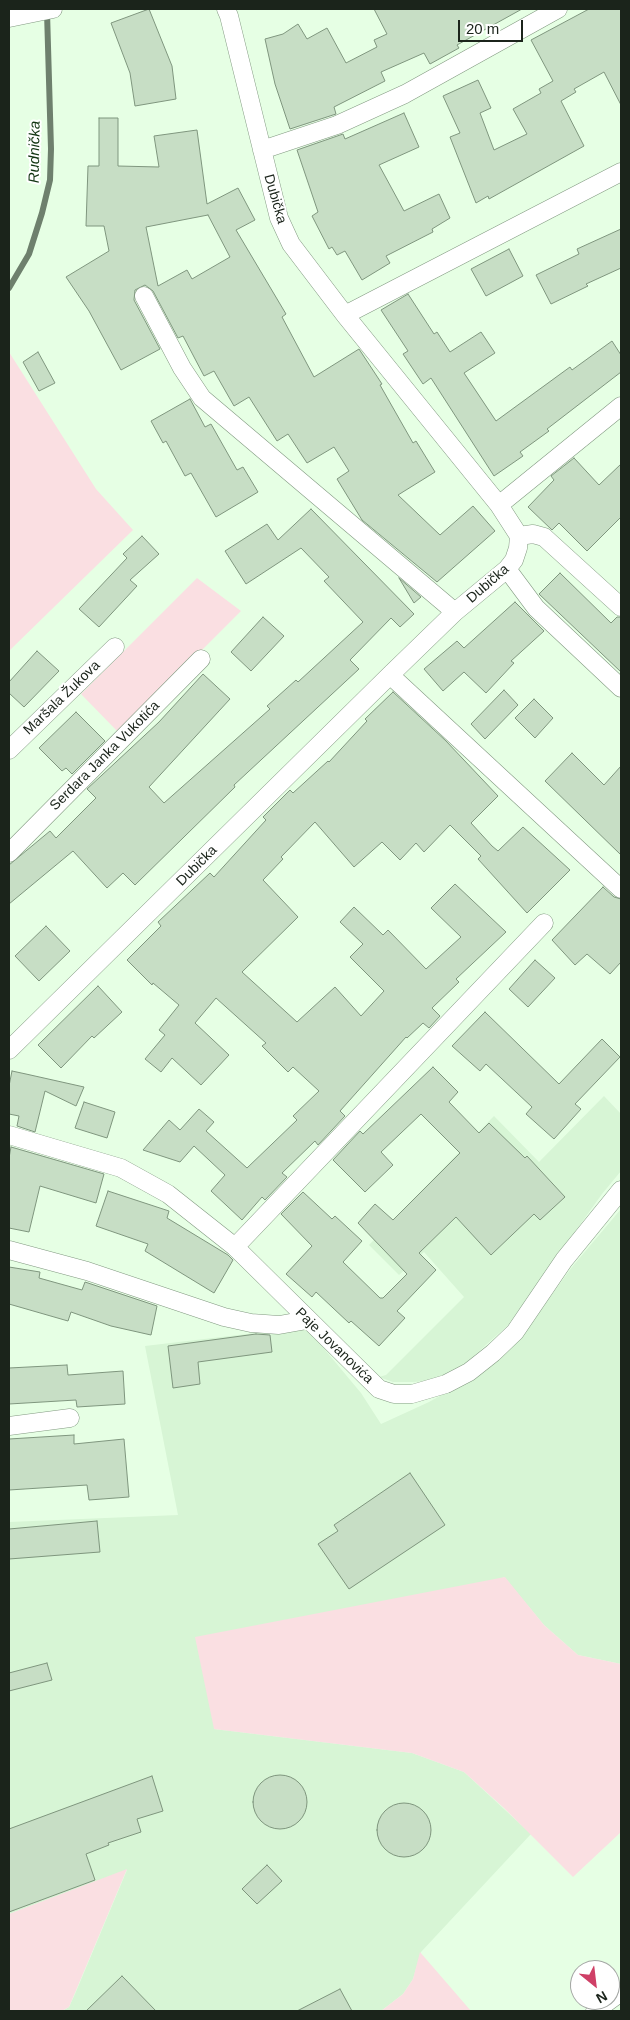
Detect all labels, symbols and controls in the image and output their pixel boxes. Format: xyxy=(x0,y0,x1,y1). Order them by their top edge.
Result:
scale bar xyxy=(460,10,525,42)
text: 20 m xyxy=(466,20,499,37)
water label: Rudnička xyxy=(25,121,45,183)
street label: Dubička xyxy=(260,172,290,226)
street label: Dubička xyxy=(463,561,513,607)
street label: Maršala Žukova xyxy=(20,657,104,739)
street label: Serdara Janka Vukotića xyxy=(47,698,163,814)
street label: Dubička xyxy=(173,842,221,890)
street label: Paje Jovanovića xyxy=(291,1305,377,1387)
north arrow xyxy=(570,1960,620,2010)
text: N xyxy=(593,1988,610,2007)

